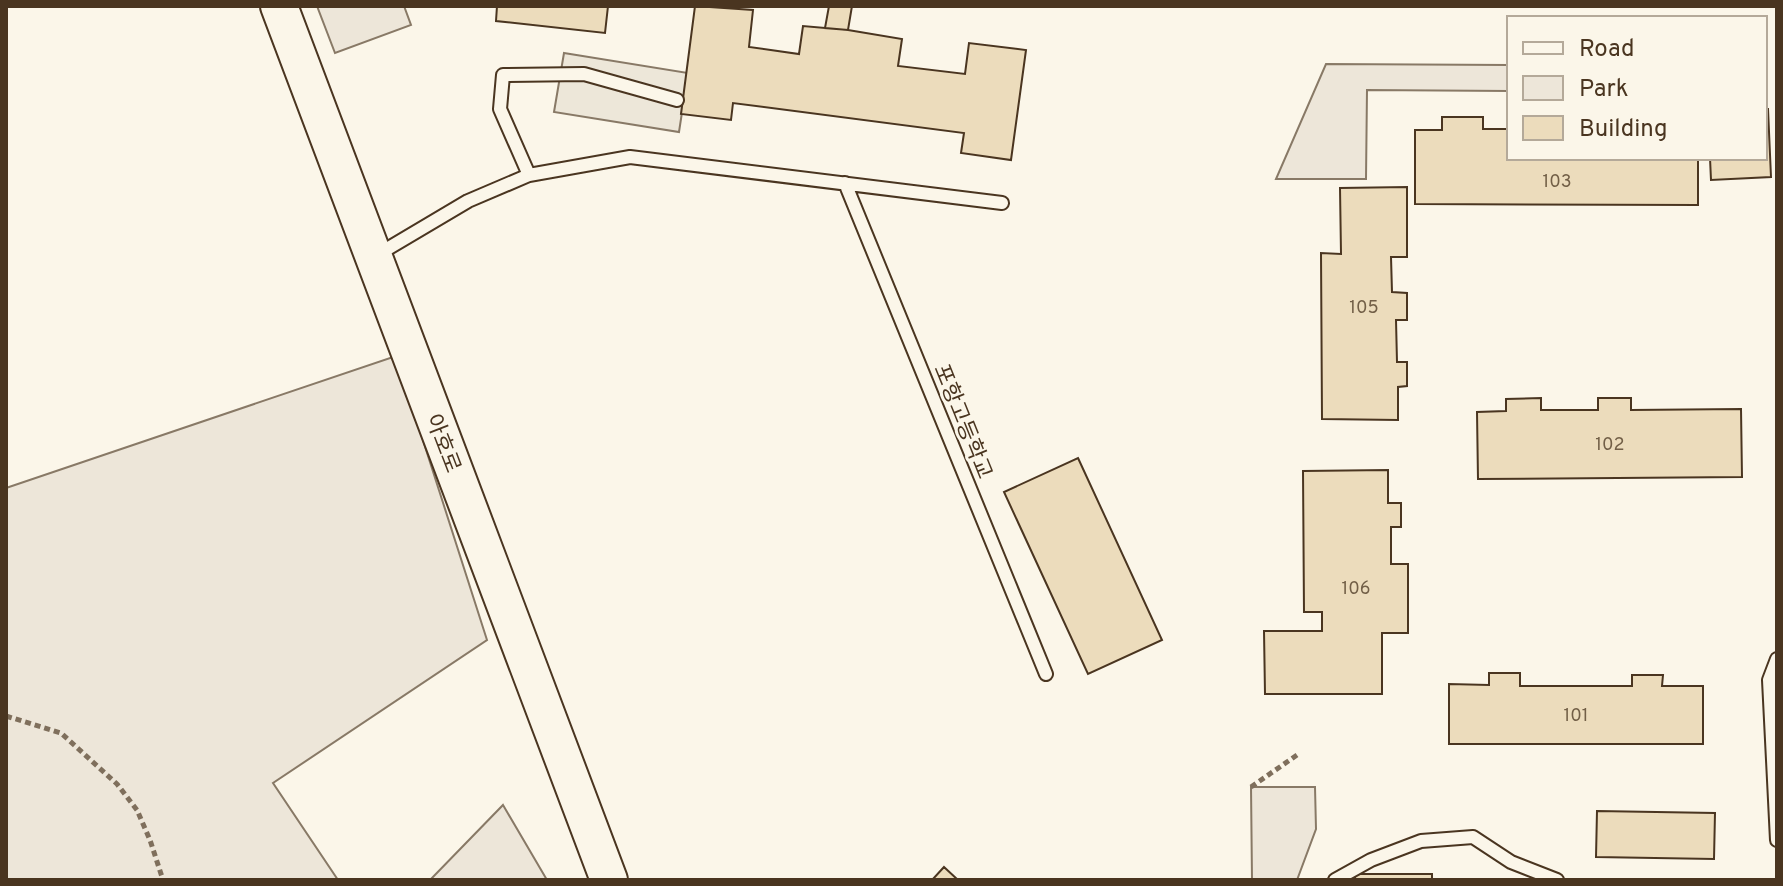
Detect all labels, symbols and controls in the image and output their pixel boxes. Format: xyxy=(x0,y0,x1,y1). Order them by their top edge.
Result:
legend xyxy=(1507,16,1767,160)
text: Road xyxy=(1579,35,1635,65)
text: Park xyxy=(1579,75,1629,105)
text: Building xyxy=(1579,115,1668,145)
house number: 103 xyxy=(1542,171,1572,194)
house number: 105 xyxy=(1349,297,1379,320)
street label: 포항고등학교 xyxy=(926,361,997,483)
street label: 아호로 xyxy=(418,411,465,477)
house number: 102 xyxy=(1595,434,1625,457)
house number: 106 xyxy=(1341,578,1371,601)
house number: 101 xyxy=(1564,705,1588,728)

